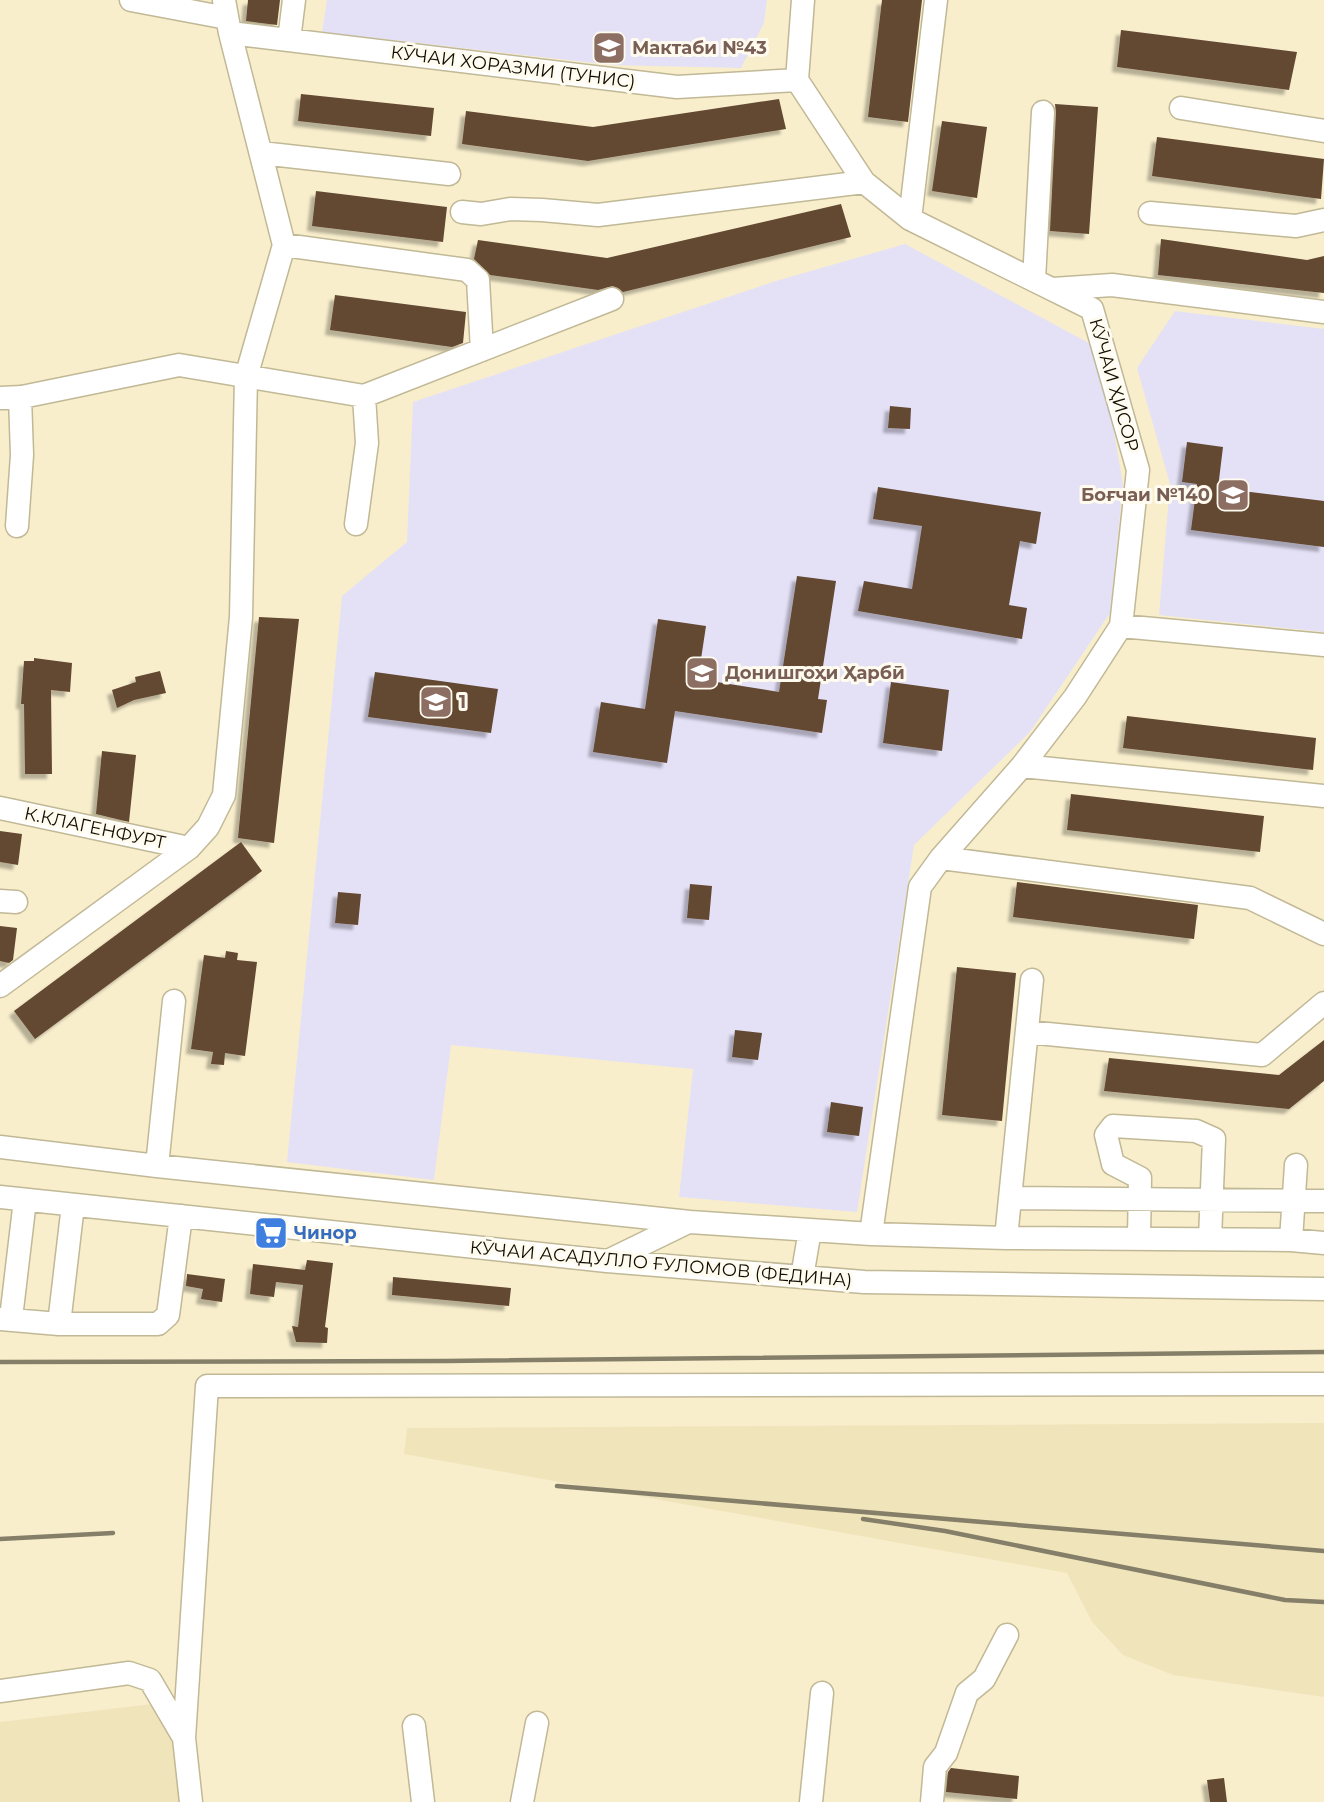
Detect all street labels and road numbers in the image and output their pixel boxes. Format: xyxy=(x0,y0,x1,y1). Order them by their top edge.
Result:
street label: КӮЧАИ ХОРАЗМИ (ТУНИС) xyxy=(389,41,637,93)
street label: КӮЧАИ ҲИСОР xyxy=(1084,316,1144,454)
street label: К.КЛАГЕНФУРТ xyxy=(22,802,168,854)
street label: КӮЧАИ АСАДУЛЛО ҒУЛОМОВ (ФЕДИНА) xyxy=(469,1236,853,1292)

